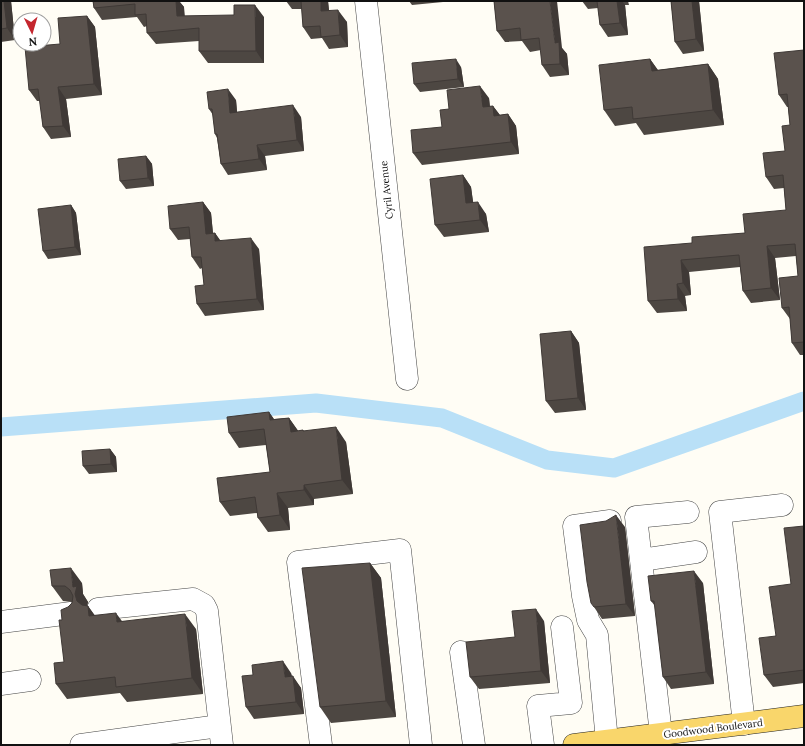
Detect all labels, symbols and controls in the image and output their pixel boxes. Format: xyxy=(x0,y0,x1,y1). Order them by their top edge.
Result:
north arrow xyxy=(12,12,52,52)
text: N xyxy=(28,35,38,49)
street label: Cyril Avenue xyxy=(377,160,396,220)
street label: Goodwood Boulevard xyxy=(663,716,763,741)

